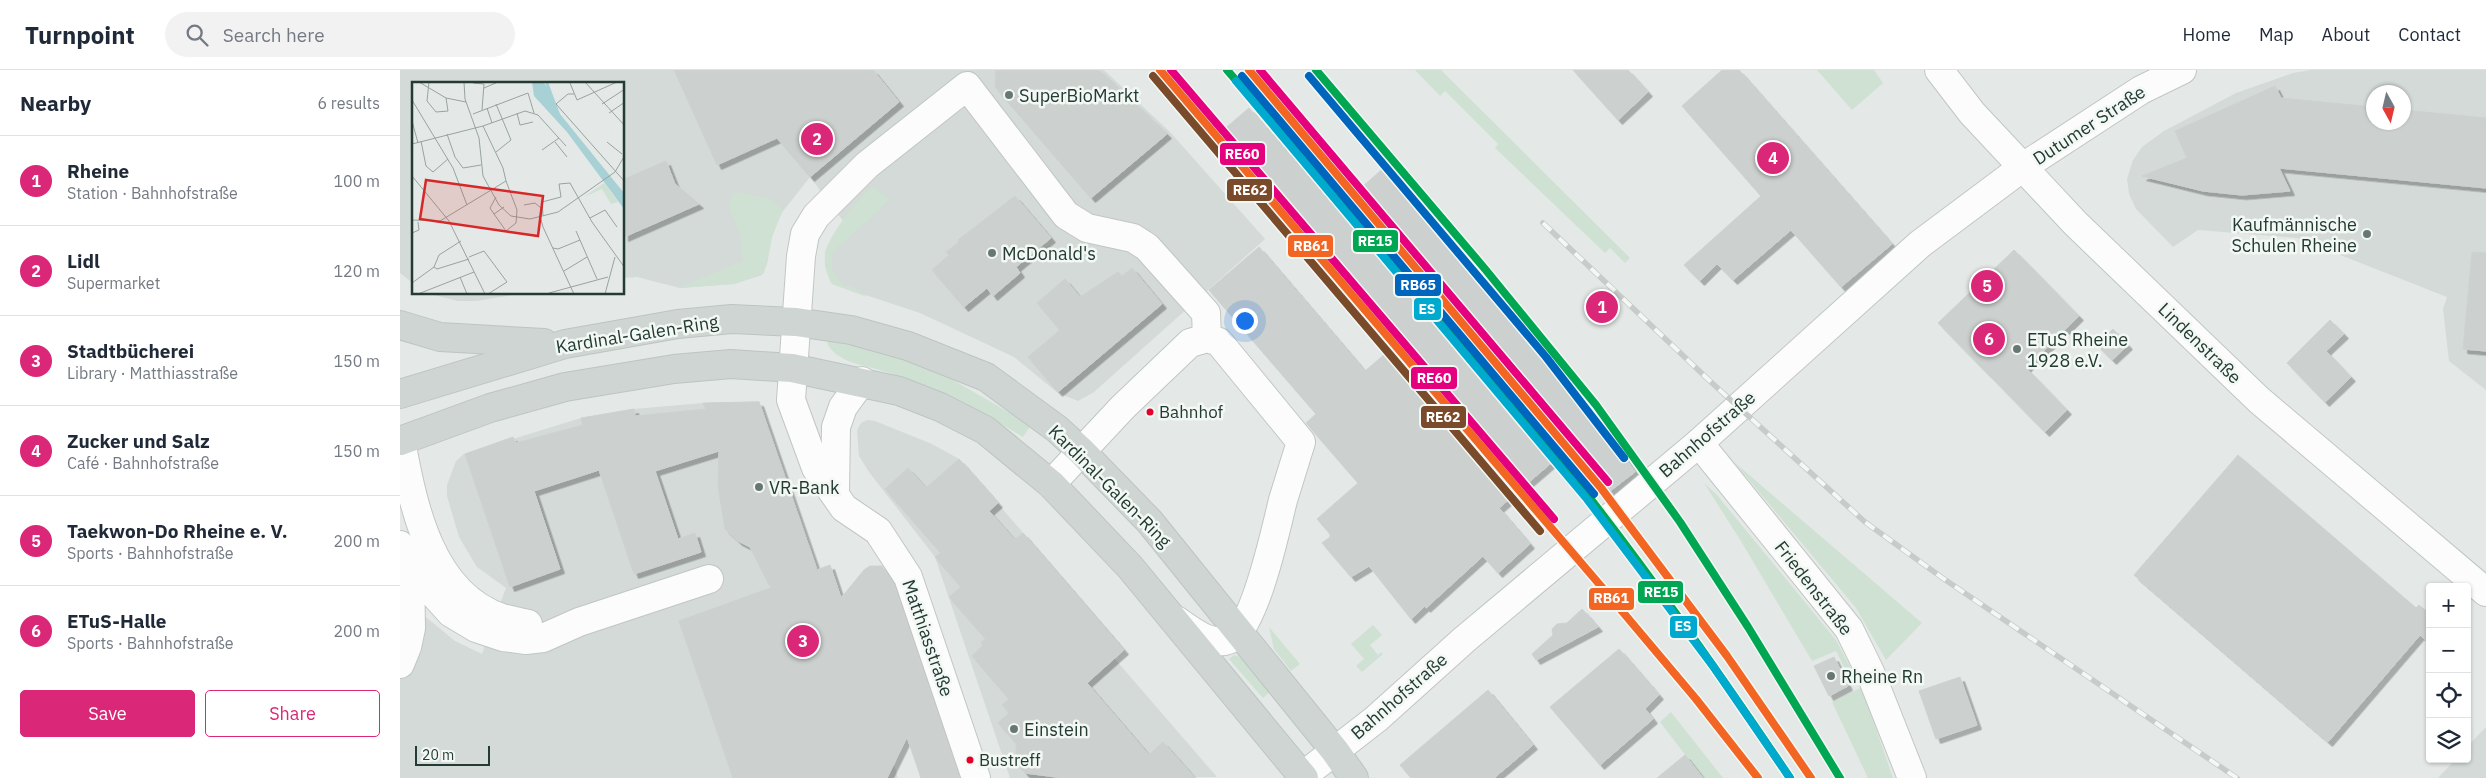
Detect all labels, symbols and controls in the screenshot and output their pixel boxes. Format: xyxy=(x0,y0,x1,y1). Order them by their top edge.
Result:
search box xyxy=(165,12,515,57)
text: Turnpoint xyxy=(25,19,135,51)
icon: search xyxy=(183,21,211,49)
text: Search here xyxy=(223,23,325,47)
text: Home xyxy=(2183,23,2231,46)
text: Map xyxy=(2259,23,2294,46)
text: About xyxy=(2322,23,2370,46)
text: Contact xyxy=(2398,23,2461,46)
street label: Dutumer Straße xyxy=(2028,80,2150,170)
inset map xyxy=(412,82,625,295)
place label: SuperBioMarkt xyxy=(1019,84,1139,107)
north arrow xyxy=(2366,85,2411,130)
text: Nearby xyxy=(20,89,91,117)
marker: SuperBioMarkt xyxy=(1003,89,1015,101)
text: 6 results xyxy=(317,93,380,113)
pin: 2 xyxy=(801,120,833,158)
pin: 4 xyxy=(1757,139,1789,177)
line badge: RE60 xyxy=(1219,142,1266,166)
text: RE60 xyxy=(1225,145,1259,163)
text: Rheine xyxy=(67,159,129,183)
text: 1 xyxy=(31,171,41,191)
text: 100 m xyxy=(333,171,380,191)
line badge: RE62 xyxy=(1226,178,1273,202)
text: RE62 xyxy=(1233,181,1267,199)
text: Station · Bahnhofstraße xyxy=(67,183,238,203)
place label: Kaufmännische Schulen Rheine xyxy=(2232,213,2357,257)
marker: Kaufmännische Schulen Rheine xyxy=(2361,228,2373,240)
line badge: RE15 xyxy=(1352,229,1399,253)
text: RE15 xyxy=(1358,232,1392,250)
line badge: RB61 xyxy=(1287,234,1334,258)
text: RB61 xyxy=(1293,237,1329,255)
place label: McDonald's xyxy=(1002,242,1096,265)
marker: McDonald's xyxy=(986,247,998,259)
text: Lidl xyxy=(67,249,100,273)
text: 2 xyxy=(31,261,41,281)
text: 120 m xyxy=(333,261,380,281)
pin: 5 xyxy=(1971,267,2003,305)
text: Supermarket xyxy=(67,273,160,293)
line badge: RB65 xyxy=(1394,273,1442,297)
text: RB65 xyxy=(1400,276,1436,294)
pin: 1 xyxy=(1586,288,1618,326)
line badge: ES xyxy=(1413,297,1442,321)
street label: Lindenstraße xyxy=(2154,298,2246,388)
text: ES xyxy=(1418,300,1436,318)
your location xyxy=(1232,308,1258,334)
street label: Kardinal-Galen-Ring xyxy=(554,310,720,358)
pin: 6 xyxy=(1973,320,2005,358)
place label: ETuS Rheine 1928 e.V. xyxy=(2027,328,2128,372)
text: Stadtbücherei xyxy=(67,339,194,363)
marker: ETuS Rheine 1928 e.V. xyxy=(2011,343,2023,355)
text: 3 xyxy=(31,351,41,371)
text: 150 m xyxy=(333,351,380,371)
text: Library · Matthiasstraße xyxy=(67,363,238,383)
line badge: RE60 xyxy=(1410,366,1458,390)
text: RE60 xyxy=(1417,369,1451,387)
street label: Bahnhofstraße xyxy=(1654,386,1760,482)
place label: Bahnhof xyxy=(1159,401,1224,423)
line badge: RE62 xyxy=(1420,405,1467,429)
marker: Bahnhof xyxy=(1145,407,1155,417)
text: RE62 xyxy=(1426,408,1460,426)
street label: Kardinal-Galen-Ring xyxy=(1044,420,1177,553)
text: Zucker und Salz xyxy=(67,429,210,453)
text: 4 xyxy=(31,441,41,461)
text: 150 m xyxy=(333,441,380,461)
text: Café · Bahnhofstraße xyxy=(67,453,219,473)
place label: VR-Bank xyxy=(769,476,840,499)
marker: VR-Bank xyxy=(753,481,765,493)
text: Taekwon-Do Rheine e. V. xyxy=(67,519,288,543)
text: 5 xyxy=(31,531,41,551)
text: 200 m xyxy=(333,531,380,551)
street label: Friedenstraße xyxy=(1770,536,1858,640)
text: Sports · Bahnhofstraße xyxy=(67,543,234,563)
street label: Matthiasstraße xyxy=(897,576,959,700)
line badge: RE15 xyxy=(1637,580,1684,604)
text: RE15 xyxy=(1644,583,1678,601)
map controls xyxy=(2426,583,2471,763)
button: + xyxy=(2426,583,2471,628)
line badge: RB61 xyxy=(1588,587,1635,611)
text: RB61 xyxy=(1593,589,1629,607)
text: ETuS-Halle xyxy=(67,609,167,633)
line badge: ES xyxy=(1669,615,1698,639)
text: ES xyxy=(1674,617,1692,635)
text: 6 xyxy=(31,621,41,641)
text: 200 m xyxy=(333,621,380,641)
pin: 3 xyxy=(787,622,819,660)
button: − xyxy=(2426,628,2471,673)
text: Sports · Bahnhofstraße xyxy=(67,633,234,653)
street label: Bahnhofstraße xyxy=(1346,648,1452,744)
place label: Rheine Rn xyxy=(1841,665,1923,688)
marker: Rheine Rn xyxy=(1825,670,1837,682)
button: locate xyxy=(2426,673,2471,718)
button: Save xyxy=(20,690,195,737)
button: Share xyxy=(205,690,380,737)
place label: Einstein xyxy=(1024,718,1089,741)
button: layers xyxy=(2426,718,2471,763)
marker: Einstein xyxy=(1008,723,1020,735)
scale bar xyxy=(415,743,490,766)
text: 20 m xyxy=(422,746,454,764)
place label: Bustreff xyxy=(979,749,1041,771)
marker: Bustreff xyxy=(965,755,975,765)

